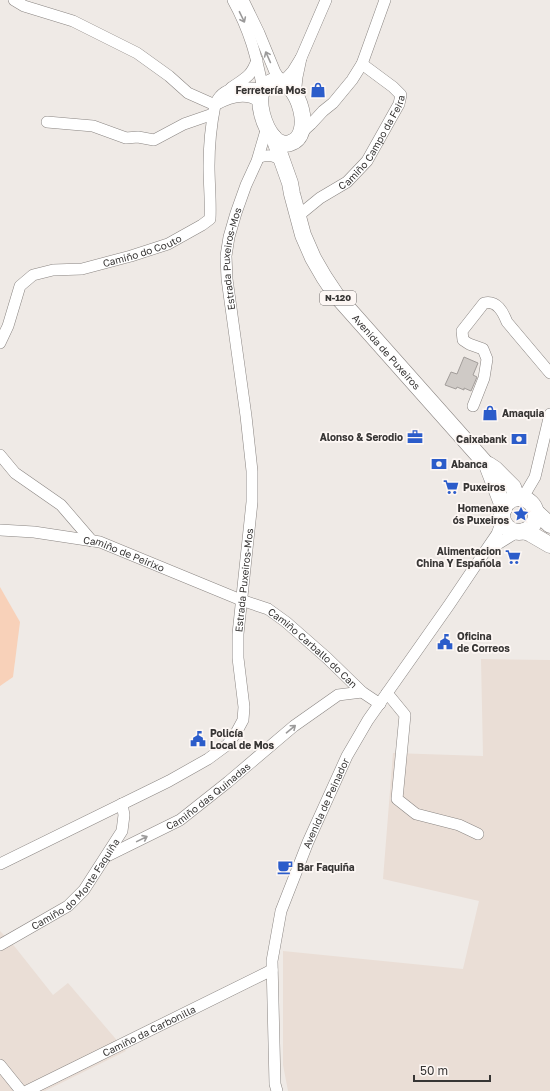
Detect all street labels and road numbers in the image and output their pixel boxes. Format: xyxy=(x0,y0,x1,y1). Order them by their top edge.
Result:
street label: Camiño Campo da Feira xyxy=(336,94,407,192)
street label: Estrada Puxeiros-Mos xyxy=(220,206,244,311)
street label: Camiño do Couto xyxy=(101,232,183,269)
road number: N-120 xyxy=(320,291,356,305)
street label: Avenida de Puxeiros xyxy=(350,312,423,392)
street label: Estrada Puxeiros-Mos xyxy=(232,528,255,633)
street label: Camiño de Peirixo xyxy=(82,534,166,574)
street label: Camiño Carballo do Can xyxy=(266,605,360,690)
street label: Avenida de Peinador xyxy=(300,756,351,850)
street label: Camiño das Quinadas xyxy=(164,760,253,832)
street label: Camiño do Monte Faquiña xyxy=(29,836,122,932)
street label: Camiño da Carbonilla xyxy=(100,1003,198,1059)

